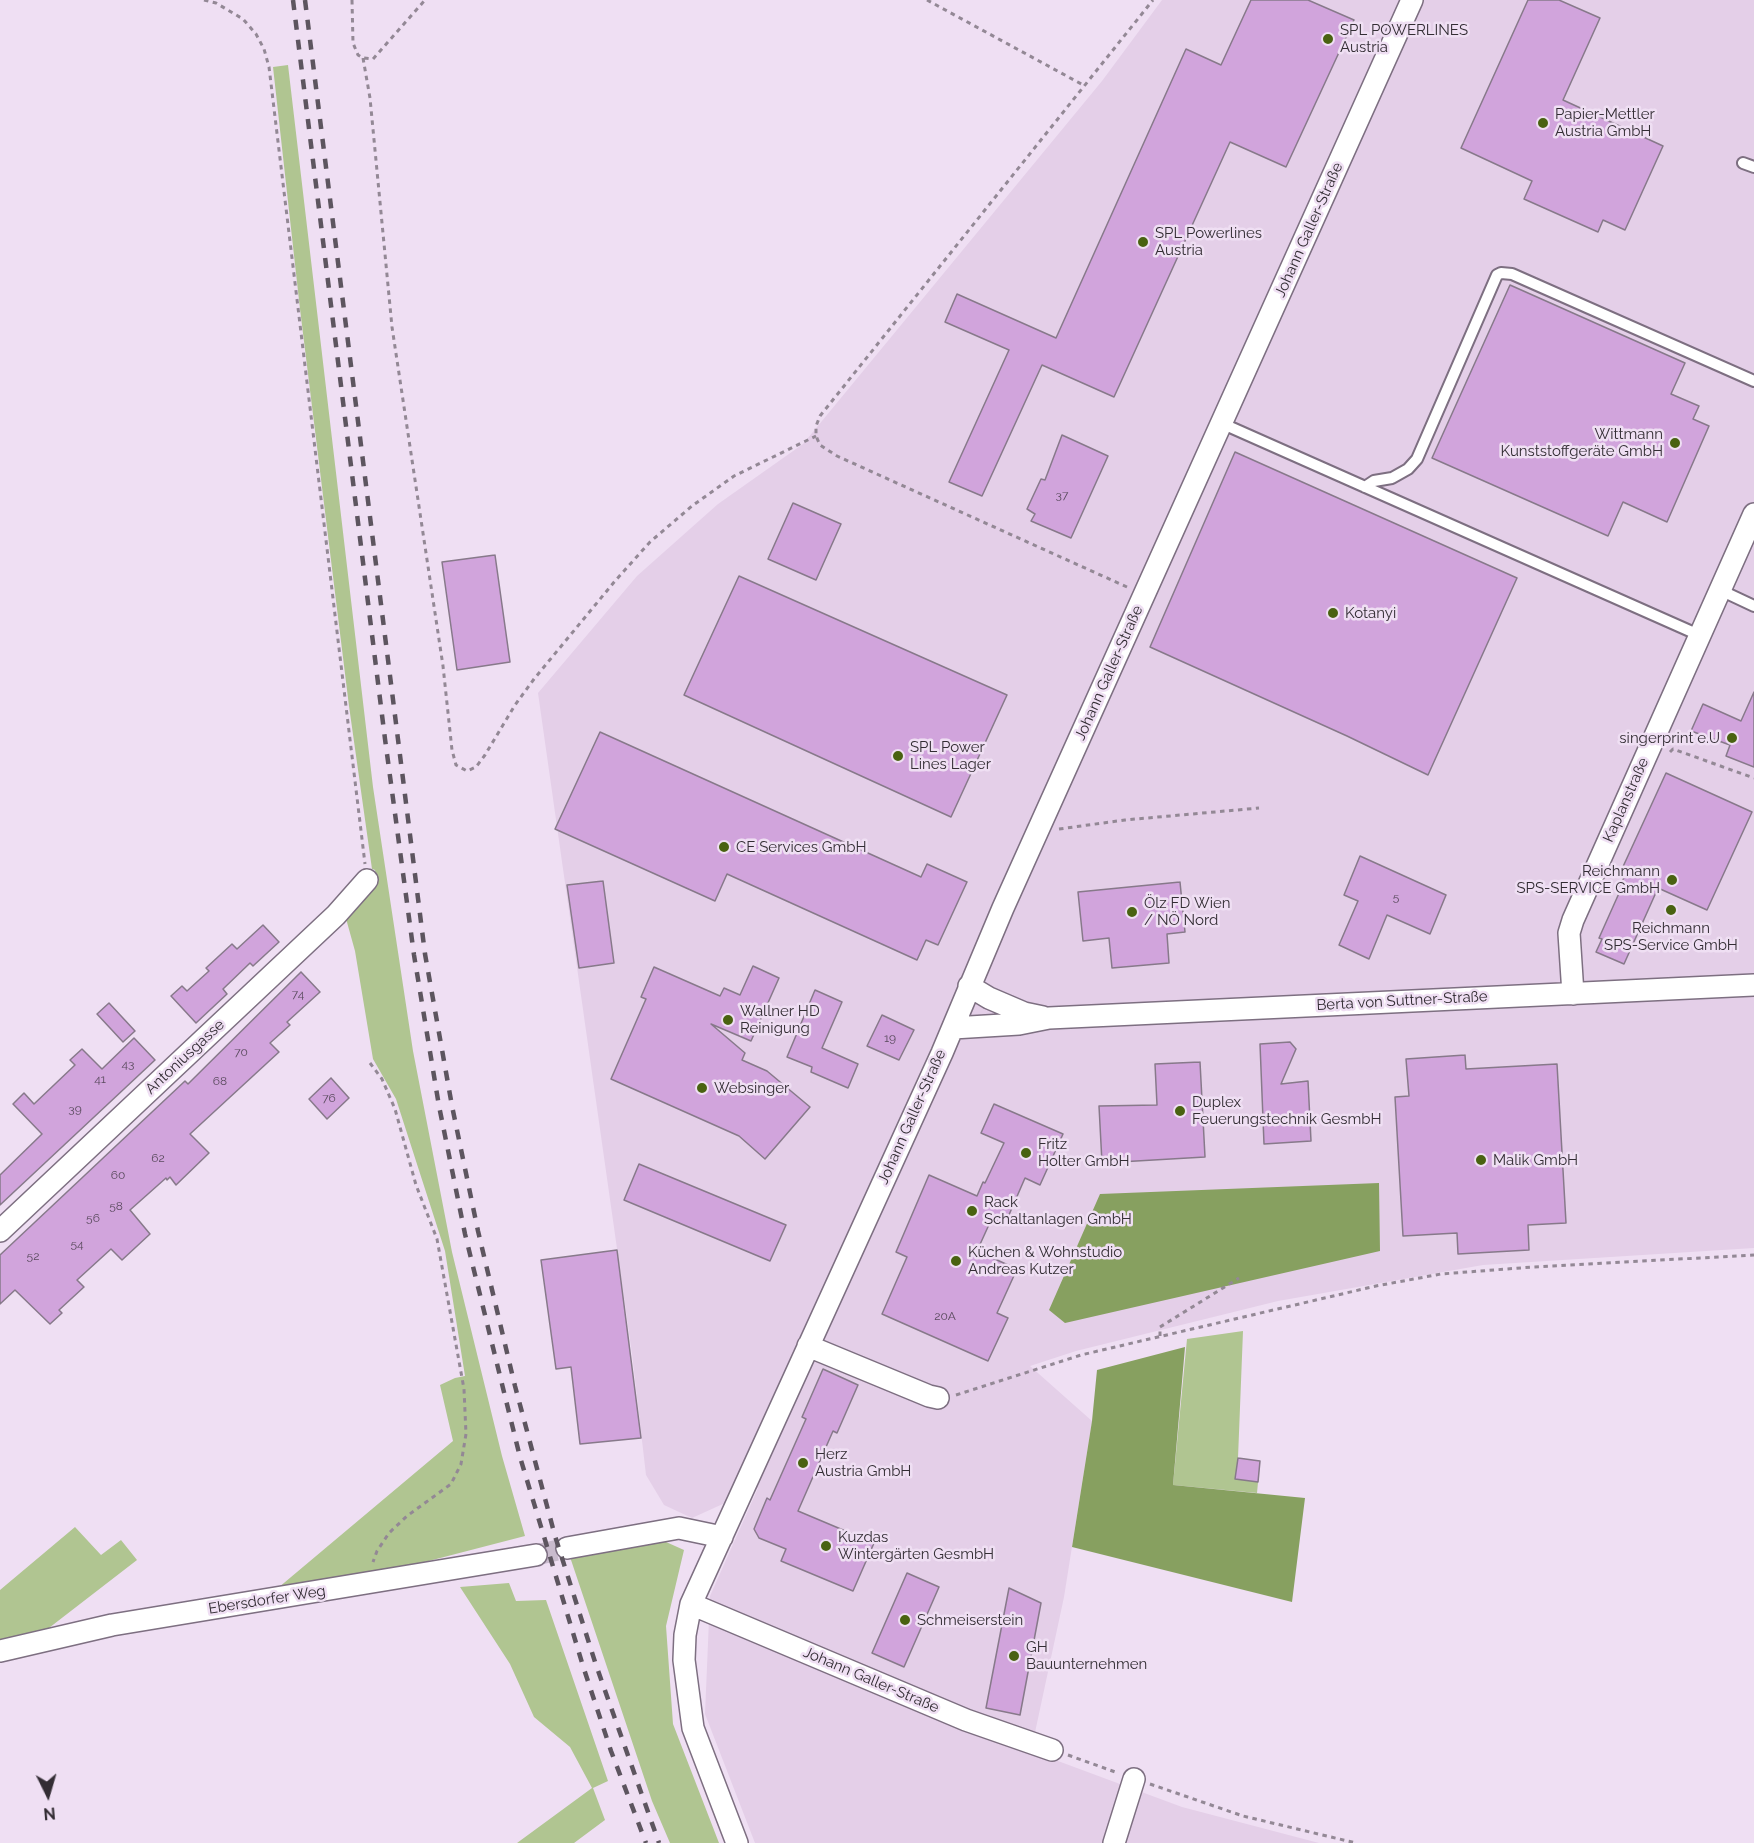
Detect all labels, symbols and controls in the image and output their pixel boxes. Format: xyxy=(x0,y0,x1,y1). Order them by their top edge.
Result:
place label: SPL POWERLINES Austria xyxy=(1340,21,1468,56)
marker: SPL POWERLINES Austria xyxy=(1321,32,1335,46)
place label: Papier-Mettler Austria GmbH xyxy=(1555,105,1655,140)
marker: Papier-Mettler Austria GmbH xyxy=(1536,116,1550,130)
street label: Johann Galler-Straße xyxy=(1271,160,1347,300)
place label: SPL Powerlines Austria xyxy=(1155,224,1262,259)
marker: SPL Powerlines Austria xyxy=(1136,235,1150,249)
place label: Wittmann Kunststoffgeräte GmbH xyxy=(1501,425,1663,460)
marker: Wittmann Kunststoffgeräte GmbH xyxy=(1668,436,1682,450)
house number: 37 xyxy=(1056,488,1068,502)
street label: Johann Galler-Straße xyxy=(1071,603,1147,743)
place label: Kotanyi xyxy=(1345,604,1396,622)
marker: Kotanyi xyxy=(1326,606,1340,620)
place label: singerprint e.U xyxy=(1619,729,1720,747)
marker: singerprint e.U xyxy=(1725,731,1739,745)
place label: SPL Power Lines Lager xyxy=(910,738,991,773)
marker: SPL Power Lines Lager xyxy=(891,749,905,763)
street label: Kaplanstraße xyxy=(1599,755,1653,845)
place label: CE Services GmbH xyxy=(736,838,866,856)
marker: CE Services GmbH xyxy=(717,840,731,854)
place label: Reichmann SPS-SERVICE GmbH xyxy=(1516,862,1660,897)
marker: Reichmann SPS-SERVICE GmbH xyxy=(1665,873,1679,887)
house number: 5 xyxy=(1393,890,1399,904)
place label: Ölz FD Wien / NÖ Nord xyxy=(1144,894,1230,929)
marker: Reichmann SPS-Service GmbH xyxy=(1664,903,1678,917)
marker: Ölz FD Wien / NÖ Nord xyxy=(1125,905,1139,919)
place label: Reichmann SPS-Service GmbH xyxy=(1604,919,1738,954)
house number: 74 xyxy=(292,987,304,1001)
street label: Berta von Suttner-Straße xyxy=(1316,988,1488,1014)
place label: Wallner HD Reinigung xyxy=(740,1002,820,1037)
marker: Wallner HD Reinigung xyxy=(721,1013,735,1027)
street label: Antoniusgasse xyxy=(142,1016,228,1098)
house number: 19 xyxy=(884,1031,896,1045)
house number: 70 xyxy=(234,1045,248,1059)
street label: Johann Galler-Straße xyxy=(874,1047,950,1187)
house number: 43 xyxy=(122,1057,134,1071)
house number: 41 xyxy=(94,1072,106,1086)
house number: 68 xyxy=(213,1074,227,1088)
place label: Websinger xyxy=(714,1079,789,1097)
marker: Websinger xyxy=(695,1081,709,1095)
house number: 76 xyxy=(322,1091,336,1105)
place label: Duplex Feuerungstechnik GesmbH xyxy=(1192,1093,1382,1128)
house number: 39 xyxy=(68,1102,82,1116)
marker: Duplex Feuerungstechnik GesmbH xyxy=(1173,1104,1187,1118)
place label: Fritz Holter GmbH xyxy=(1038,1135,1129,1170)
marker: Fritz Holter GmbH xyxy=(1019,1146,1033,1160)
house number: 62 xyxy=(151,1151,165,1165)
place label: Malik GmbH xyxy=(1493,1151,1578,1169)
marker: Malik GmbH xyxy=(1474,1153,1488,1167)
house number: 60 xyxy=(111,1168,125,1182)
place label: Rack Schaltanlagen GmbH xyxy=(984,1193,1132,1228)
house number: 58 xyxy=(109,1199,123,1213)
marker: Rack Schaltanlagen GmbH xyxy=(965,1204,979,1218)
house number: 56 xyxy=(86,1211,100,1225)
house number: 54 xyxy=(70,1237,84,1251)
place label: Küchen & Wohnstudio Andreas Kutzer xyxy=(968,1243,1122,1278)
house number: 52 xyxy=(27,1249,39,1263)
marker: Küchen & Wohnstudio Andreas Kutzer xyxy=(949,1254,963,1268)
house number: 20A xyxy=(934,1309,956,1323)
place label: Herz Austria GmbH xyxy=(815,1445,911,1480)
marker: Herz Austria GmbH xyxy=(796,1456,810,1470)
place label: Kuzdas Wintergärten GesmbH xyxy=(838,1528,994,1563)
marker: Kuzdas Wintergärten GesmbH xyxy=(819,1539,833,1553)
street label: Ebersdorfer Weg xyxy=(207,1582,327,1618)
place label: Schmeiserstein xyxy=(917,1611,1023,1629)
marker: Schmeiserstein xyxy=(898,1613,912,1627)
place label: GH Bauunternehmen xyxy=(1026,1638,1147,1673)
street label: Johann Galler-Straße xyxy=(800,1643,942,1717)
marker: GH Bauunternehmen xyxy=(1007,1649,1021,1663)
north arrow xyxy=(18,1765,78,1825)
text: N xyxy=(43,1803,57,1823)

